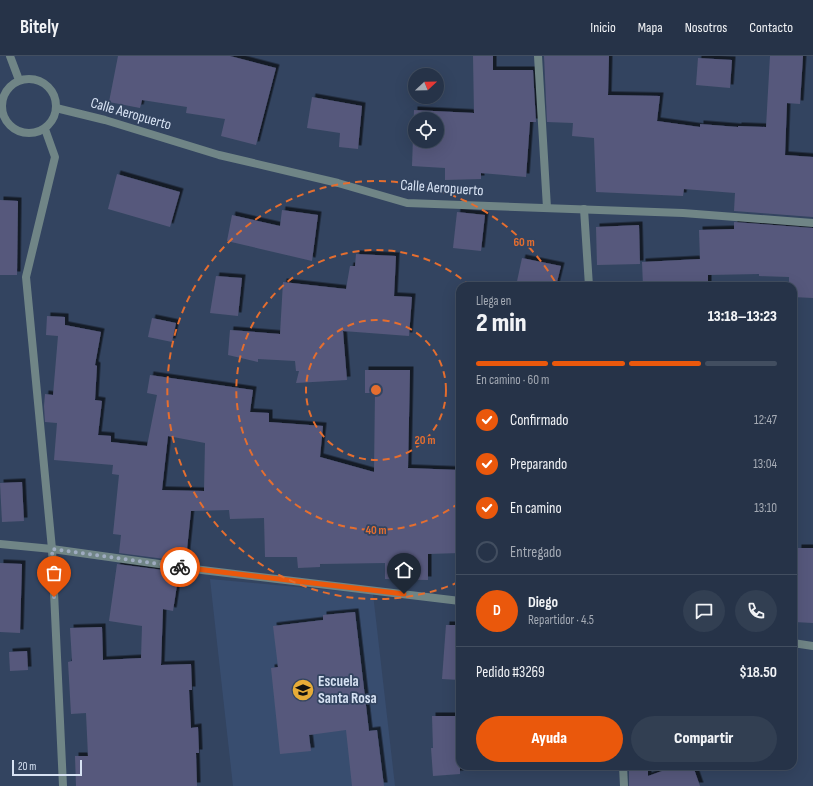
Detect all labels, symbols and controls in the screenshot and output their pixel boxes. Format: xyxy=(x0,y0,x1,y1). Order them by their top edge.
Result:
text: Bitely xyxy=(20,16,59,39)
text: Inicio xyxy=(590,19,616,36)
text: Mapa xyxy=(638,19,663,36)
text: Nosotros xyxy=(685,19,727,36)
text: Contacto xyxy=(749,19,793,36)
north arrow xyxy=(408,68,444,104)
map controls xyxy=(408,68,444,148)
street label: Calle Aeropuerto xyxy=(88,93,174,135)
button: locate xyxy=(408,112,444,148)
street label: Calle Aeropuerto xyxy=(400,176,484,200)
text: 60 m xyxy=(513,235,535,250)
text: Llega en xyxy=(476,293,511,309)
text: 13:18–13:23 xyxy=(708,307,777,326)
text: 2 min xyxy=(476,308,526,339)
text: En camino · 60 m xyxy=(476,372,549,388)
centre of rings xyxy=(369,383,383,397)
icon: check xyxy=(476,409,498,431)
text: Confirmado xyxy=(510,411,569,430)
text: 12:47 xyxy=(754,412,777,428)
text: 20 m xyxy=(415,433,435,448)
icon: check xyxy=(476,453,498,475)
text: Preparando xyxy=(510,455,567,474)
text: 13:04 xyxy=(753,456,777,472)
icon: check xyxy=(476,497,498,519)
text: En camino xyxy=(510,499,562,518)
text: 13:10 xyxy=(754,500,777,516)
text: 40 m xyxy=(365,523,387,538)
text: Entregado xyxy=(510,543,561,562)
courier xyxy=(160,547,200,587)
pin xyxy=(387,553,421,594)
pin xyxy=(37,556,71,597)
icon: bike xyxy=(169,556,191,578)
icon: home xyxy=(393,559,415,581)
icon: bag xyxy=(43,562,65,584)
button: chat xyxy=(683,590,725,632)
button: phone xyxy=(735,590,777,632)
text: Diego xyxy=(528,593,558,612)
text: D xyxy=(493,601,501,620)
text: Repartidor · 4.5 xyxy=(528,612,594,628)
text: Pedido #3269 xyxy=(476,663,545,682)
text: $18.50 xyxy=(739,663,777,682)
place label: Escuela Santa Rosa xyxy=(318,672,377,708)
school or university icon: Escuela Santa Rosa xyxy=(290,677,316,703)
button: Ayuda xyxy=(476,716,623,762)
button: Compartir xyxy=(631,716,777,762)
scale bar xyxy=(12,758,82,777)
text: 20 m xyxy=(18,760,36,773)

